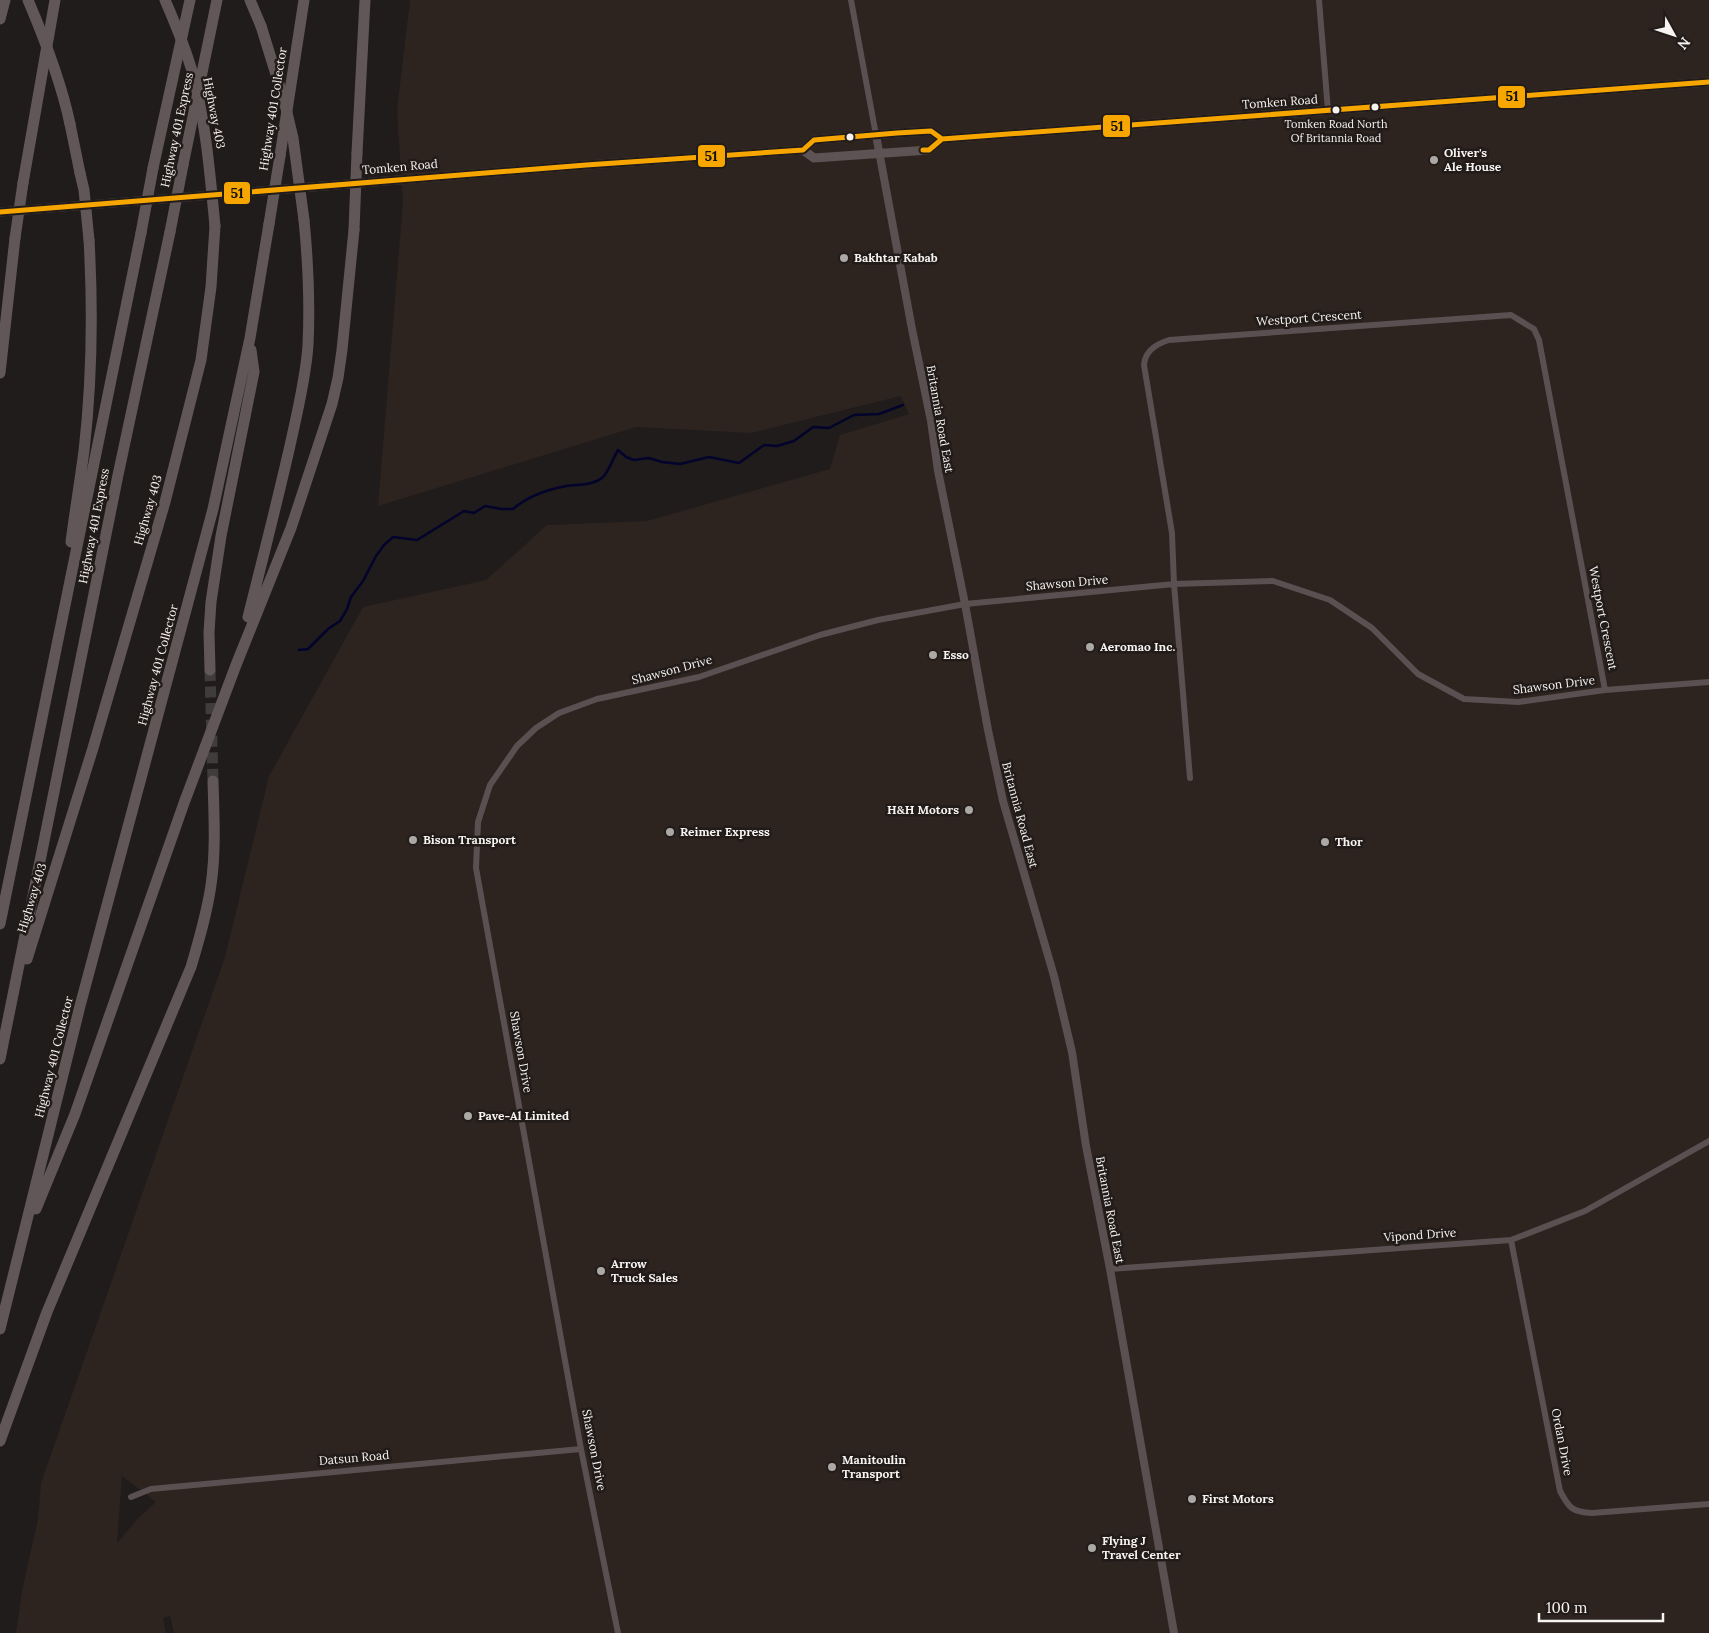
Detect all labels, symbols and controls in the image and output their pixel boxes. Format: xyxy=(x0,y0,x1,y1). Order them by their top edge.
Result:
north arrow xyxy=(1649,10,1699,60)
text: N xyxy=(1673,33,1694,53)
street label: Highway 401 Collector xyxy=(255,45,290,172)
street label: Highway 401 Express xyxy=(157,71,196,189)
street label: Highway 403 xyxy=(200,76,229,150)
line badge: 51 xyxy=(1497,85,1526,109)
text: 51 xyxy=(1505,87,1519,105)
street label: Tomken Road xyxy=(1242,91,1318,112)
unlabelled marker xyxy=(1370,102,1380,112)
marker: Tomken Road North Of Britannia Road xyxy=(1331,105,1341,115)
line badge: 51 xyxy=(1102,114,1131,138)
text: 51 xyxy=(1110,117,1124,135)
place label: Tomken Road North Of Britannia Road xyxy=(1285,117,1388,145)
unlabelled marker xyxy=(845,132,855,142)
line badge: 51 xyxy=(697,144,726,168)
place label: Oliver's Ale House xyxy=(1444,145,1502,174)
text: 51 xyxy=(704,147,718,165)
marker: Oliver's Ale House xyxy=(1428,154,1440,166)
street label: Tomken Road xyxy=(361,156,438,177)
line badge: 51 xyxy=(223,181,251,205)
text: 51 xyxy=(230,184,244,202)
place label: Bakhtar Kabab xyxy=(854,250,938,265)
marker: Bakhtar Kabab xyxy=(838,252,850,264)
street label: Westport Crescent xyxy=(1256,306,1363,329)
street label: Britannia Road East xyxy=(924,364,957,474)
street label: Highway 401 Express xyxy=(75,467,112,585)
street label: Highway 403 xyxy=(130,473,165,547)
street label: Westport Crescent xyxy=(1586,565,1621,672)
street label: Shawson Drive xyxy=(1025,571,1109,594)
street label: Highway 401 Collector xyxy=(134,602,181,727)
place label: Aeromao Inc. xyxy=(1100,639,1175,654)
marker: Aeromao Inc. xyxy=(1084,641,1096,653)
place label: Esso xyxy=(943,647,969,662)
marker: Esso xyxy=(927,649,939,661)
street label: Shawson Drive xyxy=(630,651,714,687)
street label: Shawson Drive xyxy=(1512,672,1596,697)
street label: Britannia Road East xyxy=(999,760,1042,870)
place label: H&H Motors xyxy=(887,802,959,817)
marker: H&H Motors xyxy=(963,804,975,816)
place label: Reimer Express xyxy=(680,824,770,839)
marker: Reimer Express xyxy=(664,826,676,838)
place label: Bison Transport xyxy=(423,832,517,847)
marker: Bison Transport xyxy=(407,834,419,846)
place label: Thor xyxy=(1335,834,1363,849)
marker: Thor xyxy=(1319,836,1331,848)
street label: Highway 403 xyxy=(14,861,49,935)
street label: Highway 401 Collector xyxy=(31,994,76,1119)
street label: Shawson Drive xyxy=(507,1010,536,1094)
place label: Pave-Al Limited xyxy=(478,1108,569,1123)
marker: Pave-Al Limited xyxy=(462,1110,474,1122)
street label: Britannia Road East xyxy=(1093,1155,1128,1265)
street label: Vipond Drive xyxy=(1382,1224,1457,1245)
place label: Arrow Truck Sales xyxy=(611,1256,678,1285)
marker: Arrow Truck Sales xyxy=(595,1265,607,1277)
street label: Ordan Drive xyxy=(1549,1407,1576,1477)
street label: Shawson Drive xyxy=(579,1408,610,1492)
street label: Datsun Road xyxy=(318,1447,390,1468)
place label: Manitoulin Transport xyxy=(842,1452,906,1481)
marker: Manitoulin Transport xyxy=(826,1461,838,1473)
place label: First Motors xyxy=(1202,1491,1274,1506)
marker: First Motors xyxy=(1186,1493,1198,1505)
place label: Flying J Travel Center xyxy=(1102,1533,1181,1562)
marker: Flying J Travel Center xyxy=(1086,1542,1098,1554)
scale bar xyxy=(1539,1590,1663,1622)
text: 100 m xyxy=(1546,1598,1587,1617)

